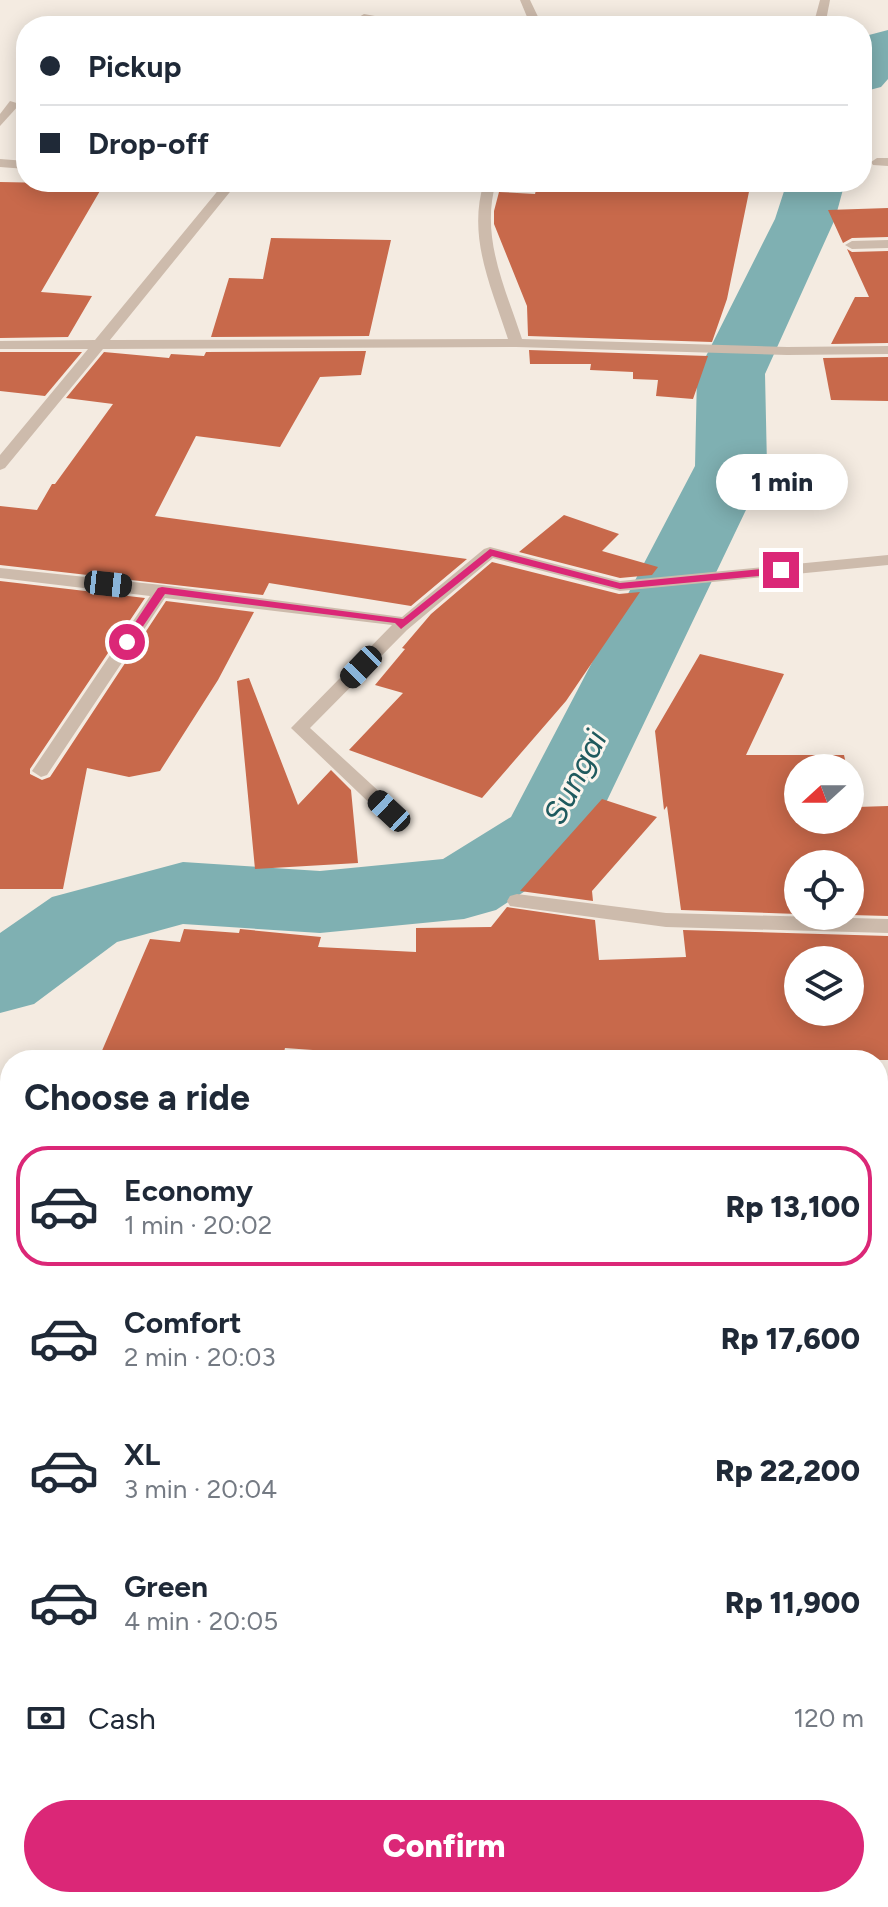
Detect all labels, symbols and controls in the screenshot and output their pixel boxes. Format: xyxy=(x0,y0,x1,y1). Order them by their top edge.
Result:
text: Pickup xyxy=(88,48,182,85)
text: Drop-off xyxy=(88,125,209,162)
callout: 1 min xyxy=(715,454,847,510)
text: 1 min xyxy=(751,466,813,498)
route end xyxy=(763,552,799,588)
car xyxy=(83,570,133,598)
route start xyxy=(109,624,145,660)
car xyxy=(336,641,386,693)
water label: Sungai xyxy=(535,723,615,830)
north arrow xyxy=(784,754,864,834)
map controls xyxy=(784,754,864,1026)
car xyxy=(363,786,415,836)
button: locate xyxy=(784,850,864,930)
button: layers xyxy=(784,946,864,1026)
text: Choose a ride xyxy=(24,1076,250,1119)
icon: car xyxy=(28,1170,100,1242)
text: Economy xyxy=(124,1172,253,1209)
text: Rp 13,100 xyxy=(726,1188,860,1225)
text: 1 min · 20:02 xyxy=(124,1209,272,1241)
icon: car xyxy=(28,1302,100,1374)
text: Comfort xyxy=(124,1304,242,1341)
text: Rp 17,600 xyxy=(721,1320,860,1357)
text: 2 min · 20:03 xyxy=(124,1341,276,1373)
icon: car xyxy=(28,1434,100,1506)
text: XL xyxy=(124,1436,160,1473)
text: Rp 22,200 xyxy=(715,1452,860,1489)
text: 3 min · 20:04 xyxy=(124,1473,277,1505)
icon: car xyxy=(28,1566,100,1638)
text: Green xyxy=(124,1568,208,1605)
text: Rp 11,900 xyxy=(725,1584,860,1621)
text: 4 min · 20:05 xyxy=(124,1605,278,1637)
icon: cash xyxy=(24,1696,68,1740)
text: Cash xyxy=(88,1700,156,1737)
text: 120 m xyxy=(794,1702,864,1734)
button: Confirm xyxy=(24,1800,864,1892)

